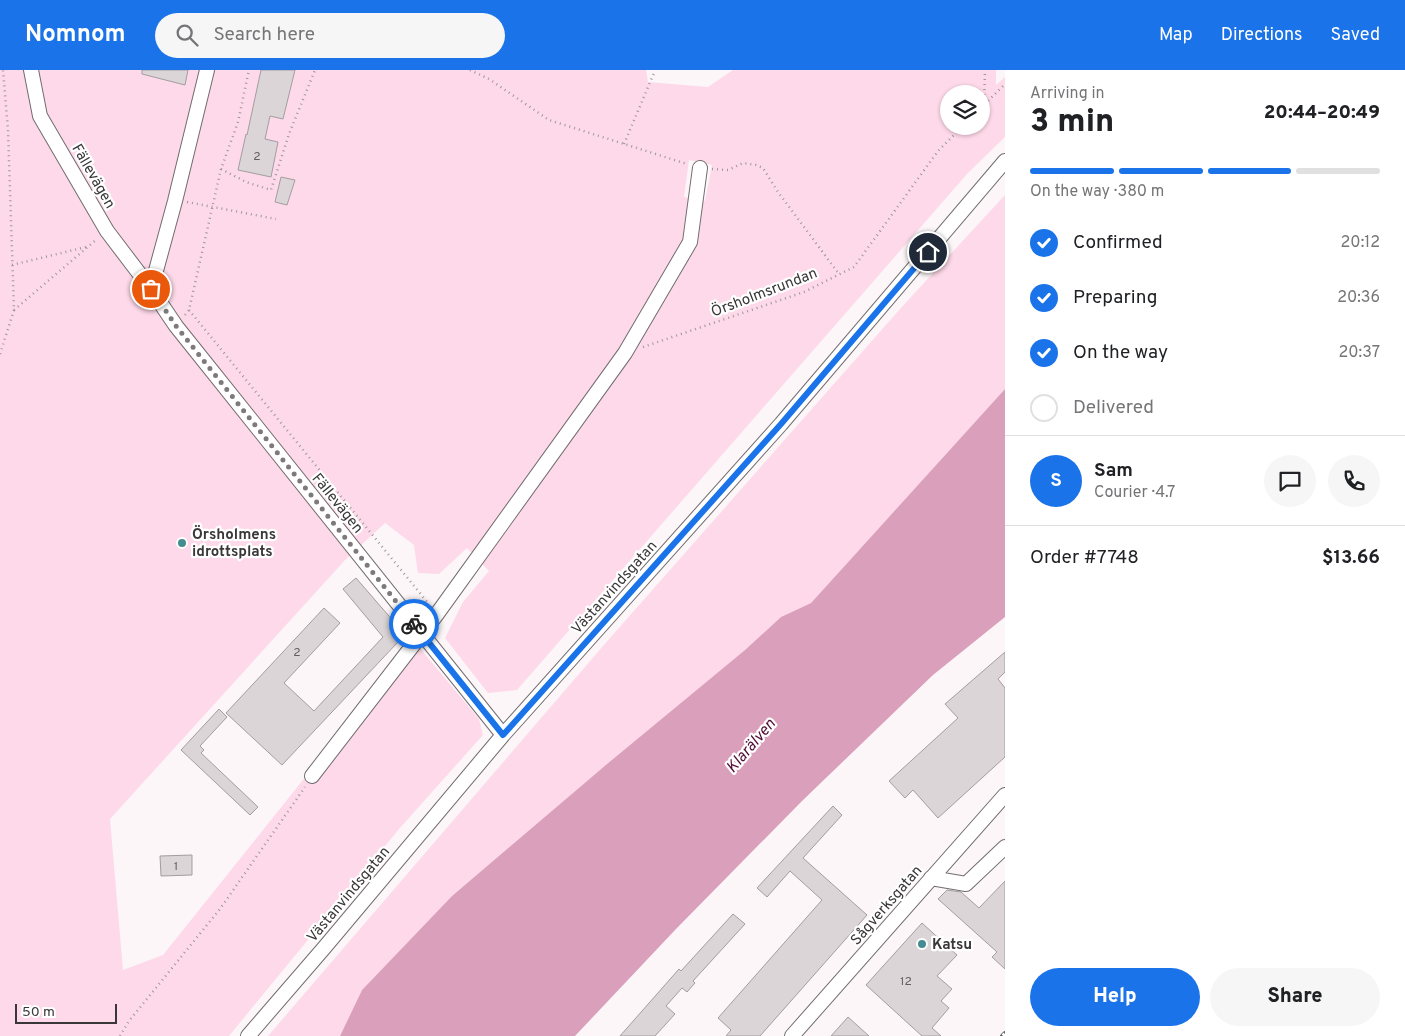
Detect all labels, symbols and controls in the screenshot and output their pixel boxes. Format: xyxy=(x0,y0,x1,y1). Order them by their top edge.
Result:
search box xyxy=(155,13,505,58)
text: Nomnom xyxy=(25,20,125,50)
icon: search xyxy=(173,21,201,49)
text: Search here xyxy=(213,23,315,47)
text: Map xyxy=(1159,24,1193,47)
text: Directions xyxy=(1221,24,1303,47)
text: Saved xyxy=(1331,24,1380,47)
text: Arriving in xyxy=(1030,84,1105,104)
map controls xyxy=(940,85,990,135)
button: layers xyxy=(940,85,990,135)
text: 20:44–20:49 xyxy=(1264,101,1380,125)
text: 3 min xyxy=(1030,103,1114,143)
street label: Fällevägen xyxy=(67,141,119,213)
house number: 2 xyxy=(253,149,261,165)
text: On the way · 380 m xyxy=(1030,182,1164,202)
icon: check xyxy=(1030,229,1058,257)
pin xyxy=(907,231,949,273)
text: Confirmed xyxy=(1073,231,1163,255)
text: 20:12 xyxy=(1341,233,1380,253)
icon: home xyxy=(914,238,942,266)
street label: Örsholmsrundan xyxy=(708,263,820,322)
pin xyxy=(130,268,172,310)
icon: bag xyxy=(137,275,165,303)
icon: check xyxy=(1030,284,1058,312)
text: Preparing xyxy=(1073,286,1157,310)
text: 20:36 xyxy=(1337,288,1380,308)
icon: check xyxy=(1030,339,1058,367)
text: On the way xyxy=(1073,341,1168,365)
text: 20:37 xyxy=(1339,343,1380,363)
text: Delivered xyxy=(1073,396,1154,420)
button: chat xyxy=(1264,455,1316,507)
button: phone xyxy=(1328,455,1380,507)
text: Sam xyxy=(1094,459,1133,483)
text: S xyxy=(1050,469,1062,493)
street label: Fällevägen xyxy=(307,470,367,538)
text: Courier · 4.7 xyxy=(1094,483,1175,503)
place label: Örsholmens idrottsplats xyxy=(192,524,276,562)
marker: Örsholmens idrottsplats xyxy=(176,537,188,549)
street label: Västanvindsgatan xyxy=(568,537,662,639)
text: Order #7748 xyxy=(1030,546,1139,570)
text: $13.66 xyxy=(1322,546,1380,570)
courier xyxy=(389,599,439,649)
icon: bike xyxy=(400,610,428,638)
house number: 2 xyxy=(293,645,301,661)
water label: Klarälven xyxy=(722,715,781,778)
street label: Västanvindsgatan xyxy=(303,843,395,947)
house number: 1 xyxy=(174,859,178,875)
street label: Sågverksgatan xyxy=(847,862,927,950)
place label: Katsu xyxy=(932,936,972,955)
marker: Katsu xyxy=(916,938,928,950)
button: Help xyxy=(1030,968,1200,1026)
button: Share xyxy=(1210,968,1380,1026)
house number: 12 xyxy=(900,974,912,990)
scale bar xyxy=(15,1001,118,1024)
text: 50 m xyxy=(22,1004,55,1021)

